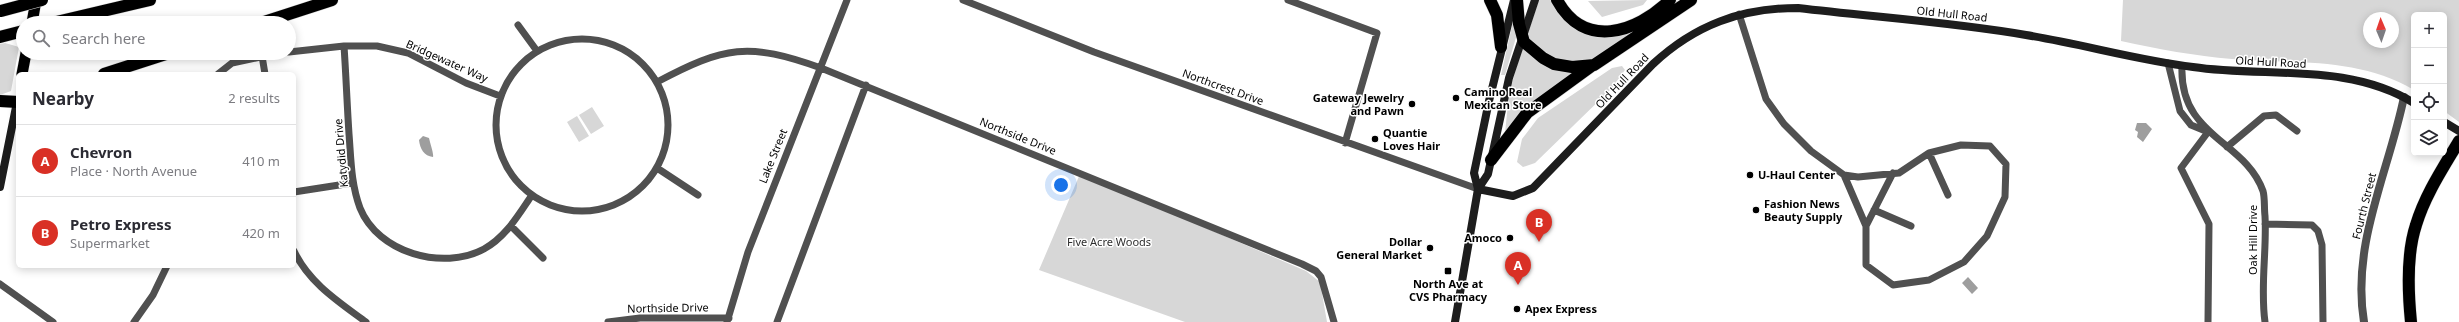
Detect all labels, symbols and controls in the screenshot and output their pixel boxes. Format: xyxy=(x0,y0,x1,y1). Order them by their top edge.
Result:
street label: Old Hull Road xyxy=(1916,2,1988,25)
north arrow xyxy=(2363,12,2399,48)
map controls xyxy=(2411,12,2447,156)
button: + xyxy=(2411,12,2447,48)
search box xyxy=(16,16,296,60)
icon: search xyxy=(30,27,52,49)
text: Search here xyxy=(62,28,145,48)
street label: Bridgewater Way xyxy=(404,36,491,85)
button: − xyxy=(2411,48,2447,84)
street label: Old Hull Road xyxy=(1592,50,1652,111)
street label: Old Hull Road xyxy=(2235,52,2307,71)
street label: Northcrest Drive xyxy=(1180,65,1266,108)
place label: Camino Real Mexican Store xyxy=(1464,84,1542,112)
button: locate xyxy=(2411,84,2447,120)
text: Nearby xyxy=(32,87,94,110)
text: 2 results xyxy=(228,89,280,107)
place label: Gateway Jewelry and Pawn xyxy=(1313,90,1405,118)
marker: Camino Real Mexican Store xyxy=(1451,93,1461,103)
marker: Gateway Jewelry and Pawn xyxy=(1407,99,1417,109)
street label: Northside Drive xyxy=(978,113,1059,158)
street label: Katydid Drive xyxy=(330,118,351,188)
button: layers xyxy=(2411,120,2447,156)
place label: Quantie Loves Hair xyxy=(1383,125,1440,153)
street label: Lake Street xyxy=(755,126,790,185)
marker: Quantie Loves Hair xyxy=(1370,134,1380,144)
text: Chevron xyxy=(70,142,132,162)
text: A xyxy=(41,152,50,170)
text: 410 m xyxy=(242,152,280,170)
text: Place · North Avenue xyxy=(70,162,197,180)
place label: U-Haul Center xyxy=(1758,167,1835,182)
marker: U-Haul Center xyxy=(1745,170,1755,180)
street label: Fourth Street xyxy=(2348,171,2379,241)
your location xyxy=(1051,175,1071,195)
place label: Fashion News Beauty Supply xyxy=(1764,196,1843,224)
marker: Fashion News Beauty Supply xyxy=(1751,205,1761,215)
street label: Oak Hill Drive xyxy=(2245,205,2260,275)
pin: B xyxy=(1526,209,1552,242)
text: Petro Express xyxy=(70,214,171,234)
text: B xyxy=(41,224,49,242)
text: 420 m xyxy=(242,224,280,242)
place label: Amoco xyxy=(1464,230,1502,245)
marker: Amoco xyxy=(1505,233,1515,243)
text: Supermarket xyxy=(70,234,150,252)
park label: Five Acre Woods xyxy=(1067,234,1151,249)
place label: Dollar General Market xyxy=(1336,234,1422,262)
marker: Dollar General Market xyxy=(1425,243,1435,253)
pin: A xyxy=(1505,252,1531,285)
marker: North Ave at CVS Pharmacy xyxy=(1443,266,1453,276)
place label: North Ave at CVS Pharmacy xyxy=(1409,276,1488,304)
street label: Northside Drive xyxy=(627,299,709,316)
place label: Apex Express xyxy=(1525,301,1597,316)
marker: Apex Express xyxy=(1512,304,1522,314)

